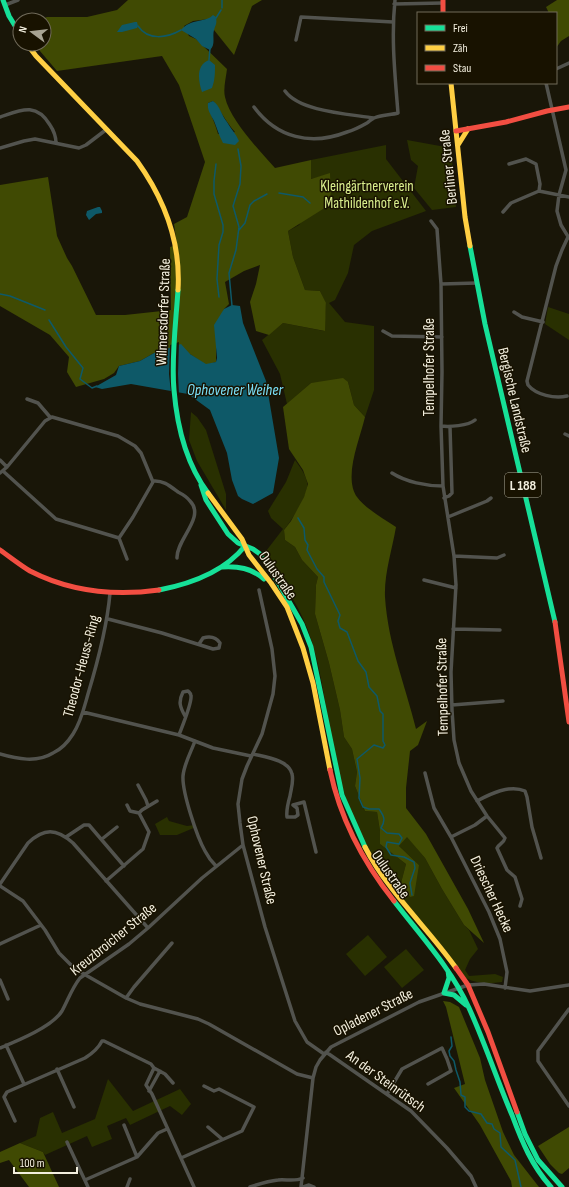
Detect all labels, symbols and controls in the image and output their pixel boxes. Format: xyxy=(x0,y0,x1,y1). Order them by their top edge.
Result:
north arrow xyxy=(12,12,52,52)
legend xyxy=(417,12,557,84)
text: Frei xyxy=(453,21,468,36)
text: N xyxy=(16,25,30,34)
text: Zäh xyxy=(453,41,468,56)
text: Stau xyxy=(453,61,471,76)
street label: Berliner Straße xyxy=(435,129,462,205)
park label: Kleingärtnerverein Mathildenhof e.V. xyxy=(320,177,414,213)
street label: Wilmersdorfer Straße xyxy=(152,258,175,366)
street label: Tempelhofer Straße xyxy=(420,318,439,416)
street label: Bergische Landstraße xyxy=(493,345,536,455)
water label: Ophovener Weiher xyxy=(187,381,283,400)
road number: L 188 xyxy=(505,473,541,497)
street label: Oulustraße xyxy=(254,547,301,603)
street label: Theodor-Heuss-Ring xyxy=(59,613,104,719)
street label: Tempelhofer Straße xyxy=(432,638,453,736)
street label: Ophovener Straße xyxy=(242,814,281,906)
street label: Oulustraße xyxy=(367,846,414,902)
street label: Driescher Hecke xyxy=(466,853,518,935)
street label: Kreuzbroicher Straße xyxy=(66,899,161,980)
street label: Opladener Straße xyxy=(330,984,416,1041)
street label: An der Steinrütsch xyxy=(342,1046,429,1117)
scale bar xyxy=(14,1149,77,1175)
text: 100 m xyxy=(20,1156,45,1171)

